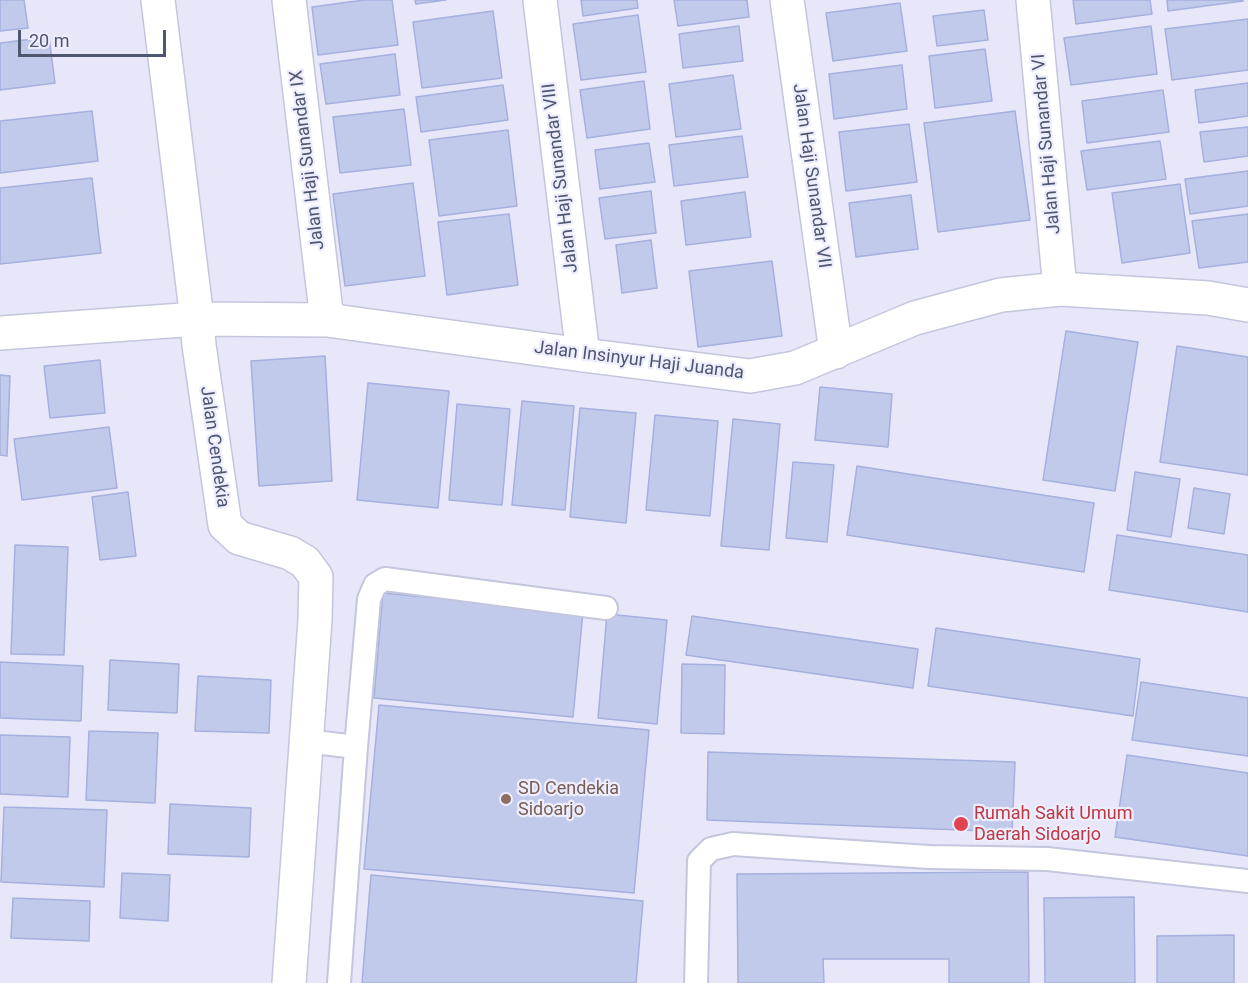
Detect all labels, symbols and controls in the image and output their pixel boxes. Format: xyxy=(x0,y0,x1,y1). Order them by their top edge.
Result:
scale bar xyxy=(21,18,170,56)
text: 20 m xyxy=(29,30,69,51)
street label: Jalan Haji Sunandar VI xyxy=(1028,53,1066,235)
street label: Jalan Haji Sunandar IX xyxy=(286,69,330,251)
street label: Jalan Haji Sunandar VIII xyxy=(539,82,583,274)
street label: Jalan Haji Sunandar VII xyxy=(787,82,835,270)
street label: Jalan Insinyur Haji Juanda xyxy=(533,337,745,385)
street label: Jalan Cendekia xyxy=(195,385,233,509)
place label: SD Cendekia Sidoarjo xyxy=(518,778,619,820)
marker: SD Cendekia Sidoarjo xyxy=(499,792,513,806)
place label: Rumah Sakit Umum Daerah Sidoarjo xyxy=(974,803,1132,846)
marker: Rumah Sakit Umum Daerah Sidoarjo xyxy=(952,815,970,833)

